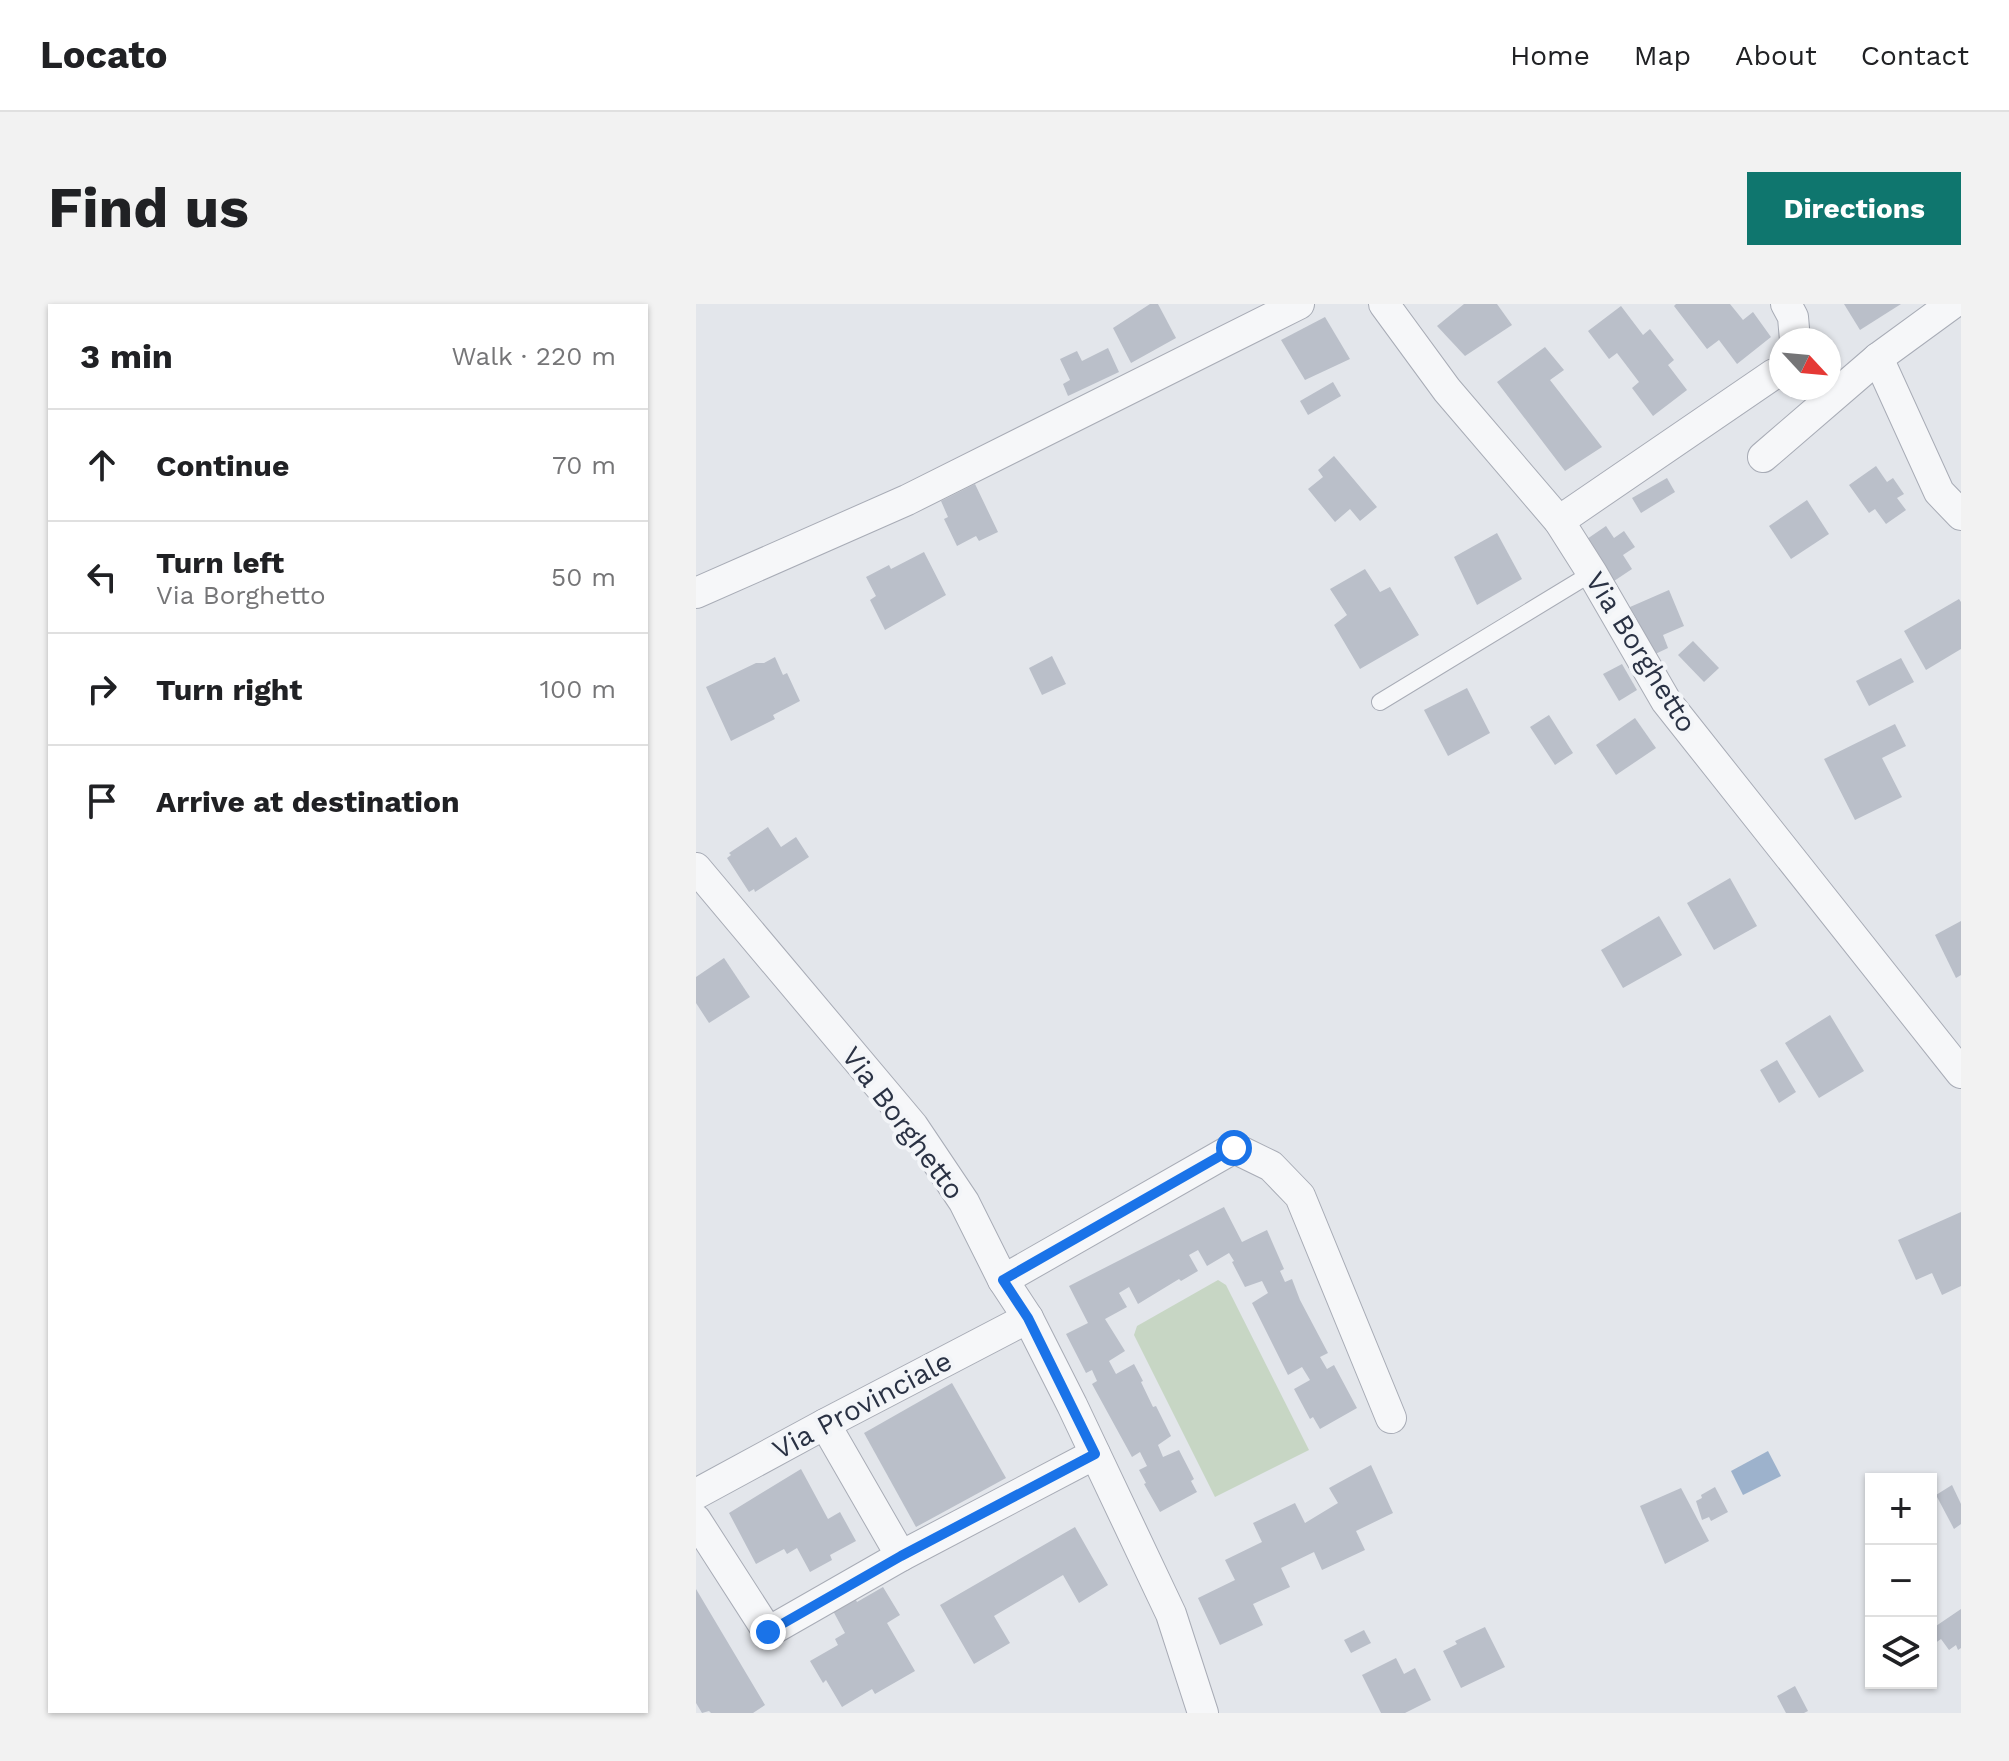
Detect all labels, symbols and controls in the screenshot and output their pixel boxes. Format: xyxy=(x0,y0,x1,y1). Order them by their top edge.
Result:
text: Locato xyxy=(40,33,168,77)
text: Home xyxy=(1510,39,1590,72)
text: Map xyxy=(1634,39,1691,72)
text: About xyxy=(1735,39,1817,72)
text: Contact xyxy=(1861,39,1969,72)
button: Directions xyxy=(1747,172,1961,245)
text: Find us xyxy=(48,175,249,241)
north arrow xyxy=(1769,328,1841,400)
text: 3 min xyxy=(80,336,173,376)
text: Walk · 220 m xyxy=(451,341,616,371)
icon: ahead xyxy=(80,443,124,487)
text: Continue xyxy=(156,448,289,483)
text: 70 m xyxy=(552,450,616,480)
text: Turn left xyxy=(156,545,284,580)
icon: left xyxy=(80,555,124,599)
text: 50 m xyxy=(551,562,616,592)
street label: Via Borghetto xyxy=(1579,566,1703,738)
text: Via Borghetto xyxy=(156,580,326,610)
icon: right xyxy=(80,667,124,711)
text: Turn right xyxy=(156,672,302,707)
text: 100 m xyxy=(540,674,616,704)
icon: arrive xyxy=(80,779,124,823)
text: Arrive at destination xyxy=(156,784,460,819)
street label: Via Borghetto xyxy=(835,1040,971,1206)
route start xyxy=(1216,1130,1252,1166)
street label: Via Provinciale xyxy=(767,1344,957,1466)
map controls xyxy=(1865,1473,1937,1689)
button: + xyxy=(1865,1473,1937,1545)
button: − xyxy=(1865,1545,1937,1617)
route end xyxy=(750,1614,786,1650)
button: layers xyxy=(1865,1617,1937,1689)

